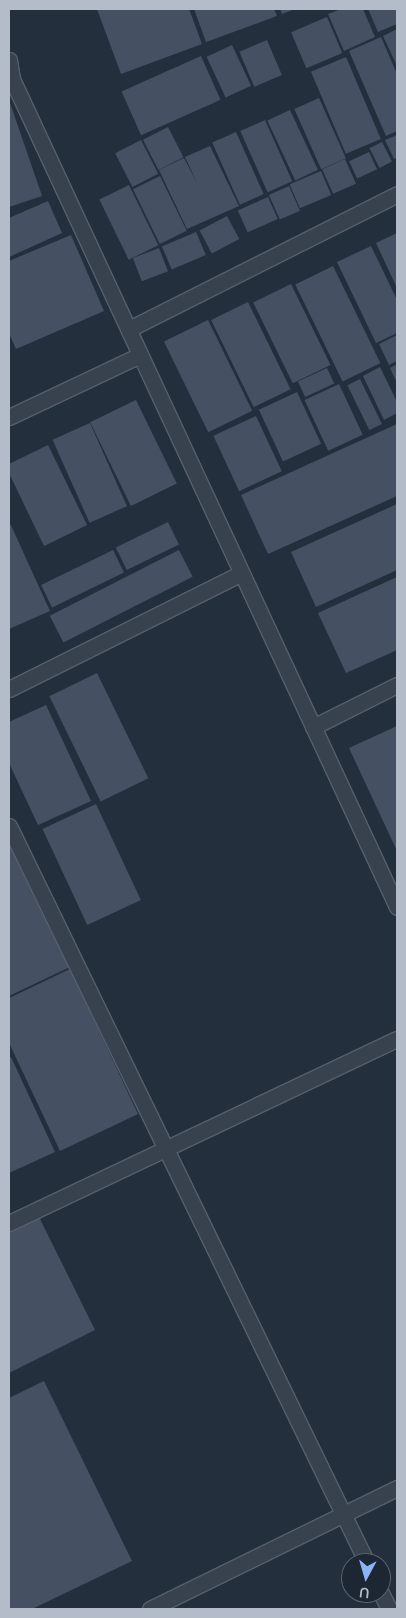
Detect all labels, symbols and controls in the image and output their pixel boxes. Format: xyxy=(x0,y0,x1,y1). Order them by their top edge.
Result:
north arrow xyxy=(341,1553,391,1603)
text: U xyxy=(358,1582,371,1602)

